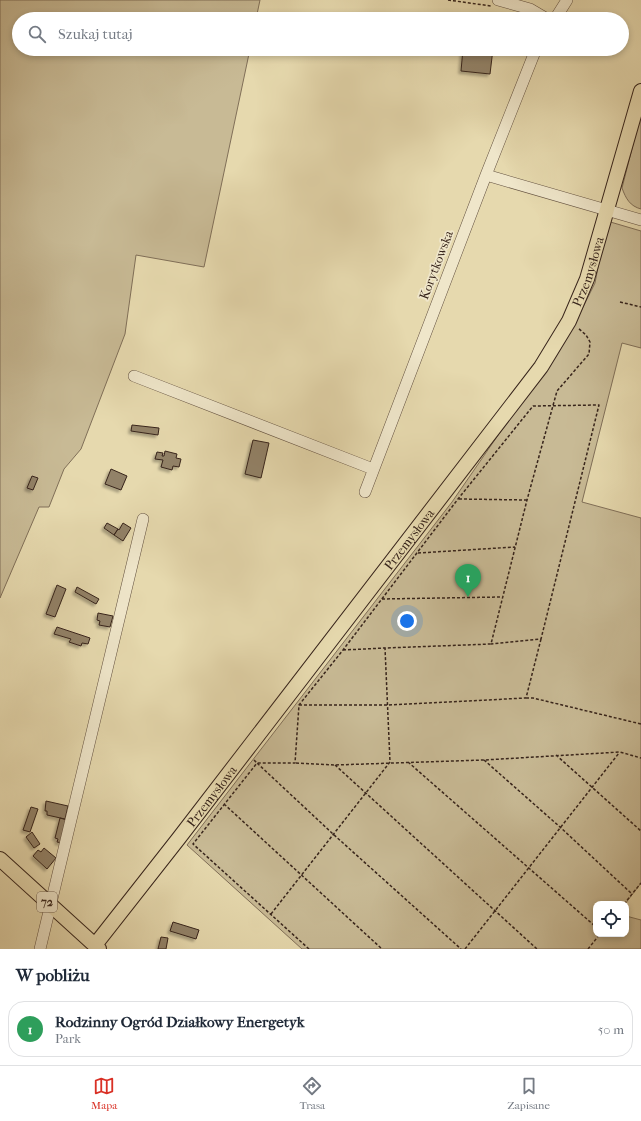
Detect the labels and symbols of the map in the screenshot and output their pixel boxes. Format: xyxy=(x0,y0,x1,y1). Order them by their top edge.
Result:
street label: Korytkowska xyxy=(416,227,456,302)
street label: Przemysłowa xyxy=(569,234,607,309)
street label: Przemysłowa xyxy=(381,505,438,573)
pin: 1 xyxy=(455,564,481,597)
your location xyxy=(397,611,417,631)
street label: Przemysłowa xyxy=(183,762,240,830)
road number: 72 xyxy=(37,892,57,912)

